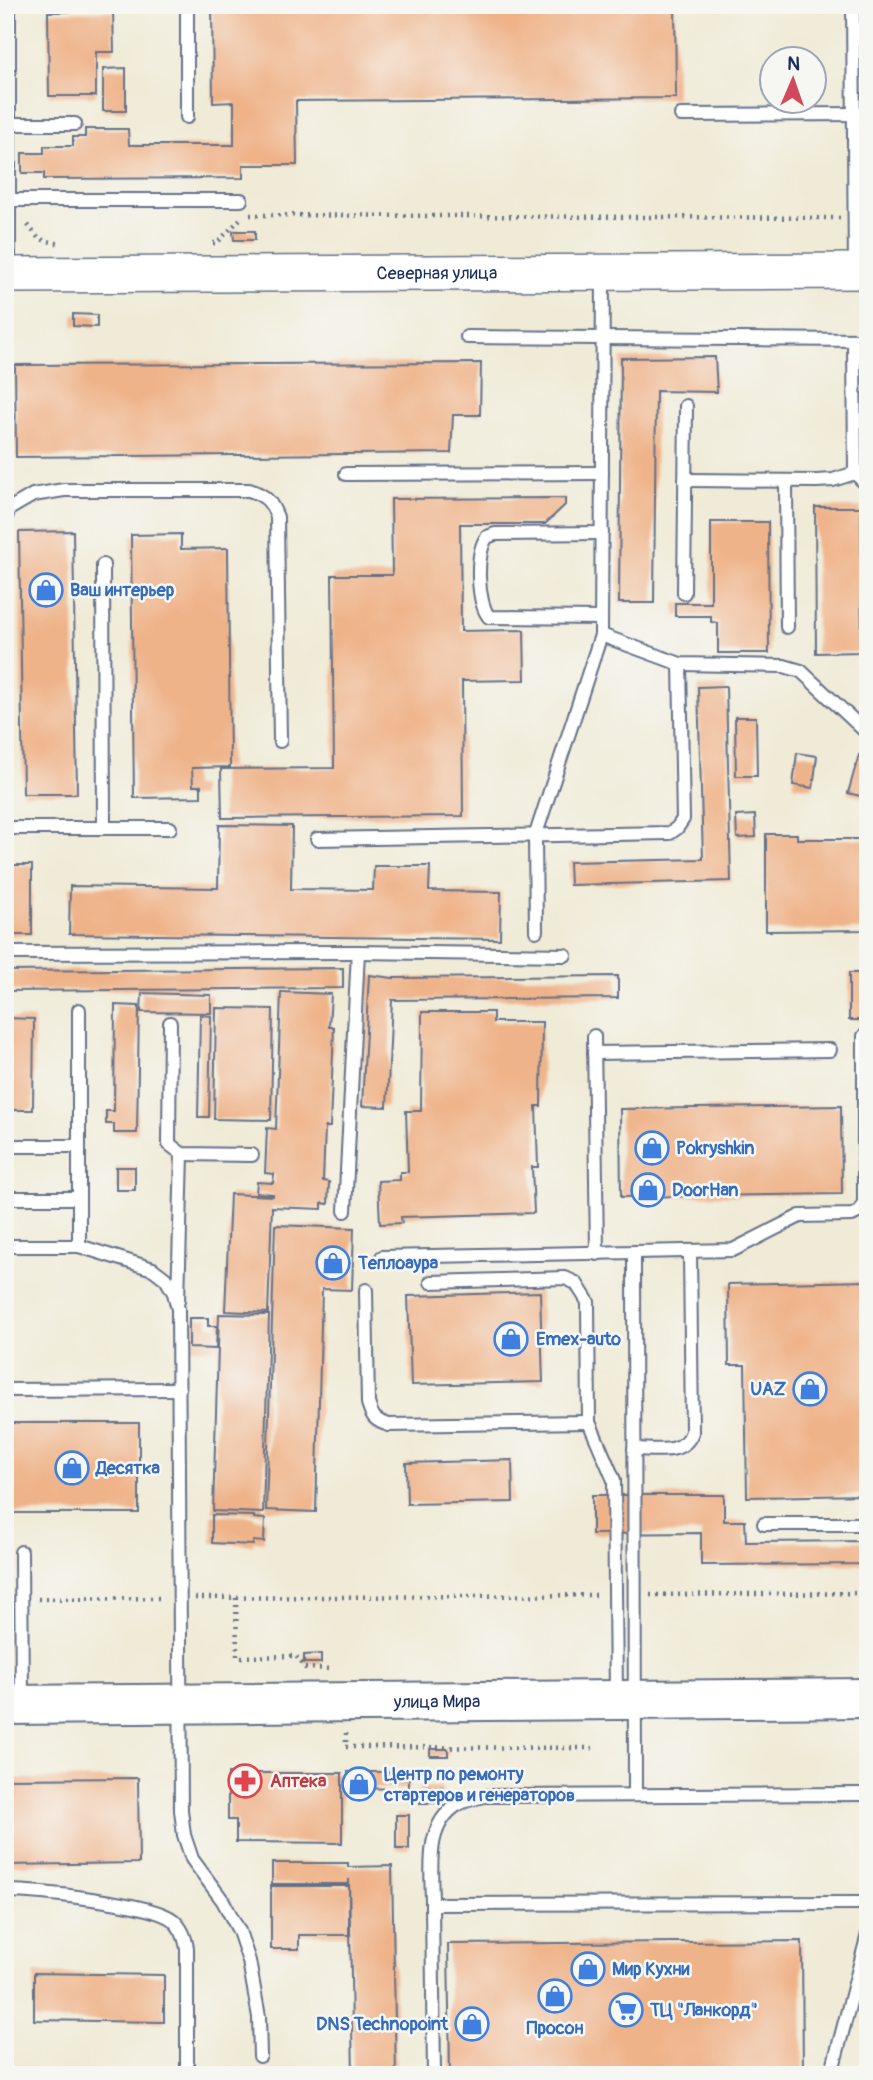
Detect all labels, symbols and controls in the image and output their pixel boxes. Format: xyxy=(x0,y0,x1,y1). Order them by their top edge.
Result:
north arrow xyxy=(758,46,828,116)
text: N xyxy=(787,52,801,76)
street label: Северная улица xyxy=(377,261,497,285)
shop icon: Ваш интерьер xyxy=(27,571,65,609)
place label: Ваш интерьер xyxy=(70,579,175,602)
shop icon: Pokryshkin xyxy=(633,1129,671,1167)
place label: Pokryshkin xyxy=(676,1137,754,1160)
shop icon: DoorHan xyxy=(629,1171,667,1209)
place label: DoorHan xyxy=(672,1179,738,1202)
shop icon: Теплоаура xyxy=(314,1244,352,1282)
place label: Теплоаура xyxy=(357,1252,439,1275)
shop icon: Emex-auto xyxy=(492,1320,530,1358)
place label: Emex-auto xyxy=(536,1328,621,1351)
shop icon: UAZ xyxy=(791,1370,829,1408)
place label: UAZ xyxy=(750,1378,787,1401)
shop icon: Десятка xyxy=(53,1449,91,1487)
place label: Десятка xyxy=(95,1457,161,1480)
street label: улица Мира xyxy=(393,1690,480,1713)
pharmacy icon: Аптека xyxy=(226,1762,264,1800)
place label: Центр по ремонту стартеров и генераторов xyxy=(383,1763,575,1807)
shop icon: Центр по ремонту стартеров и генераторов xyxy=(340,1765,378,1803)
place label: Аптека xyxy=(270,1770,327,1793)
shop icon: Мир Кухни xyxy=(569,1950,607,1988)
place label: Мир Кухни xyxy=(612,1958,689,1981)
shop icon: Просон xyxy=(536,1977,574,2015)
supermarket icon: ТЦ "Ланкорд" xyxy=(607,1991,645,2029)
place label: ТЦ "Ланкорд" xyxy=(649,1999,758,2022)
shop icon: DNS Technopoint xyxy=(453,2005,491,2043)
place label: DNS Technopoint xyxy=(316,2013,449,2036)
place label: Просон xyxy=(527,2017,583,2040)

